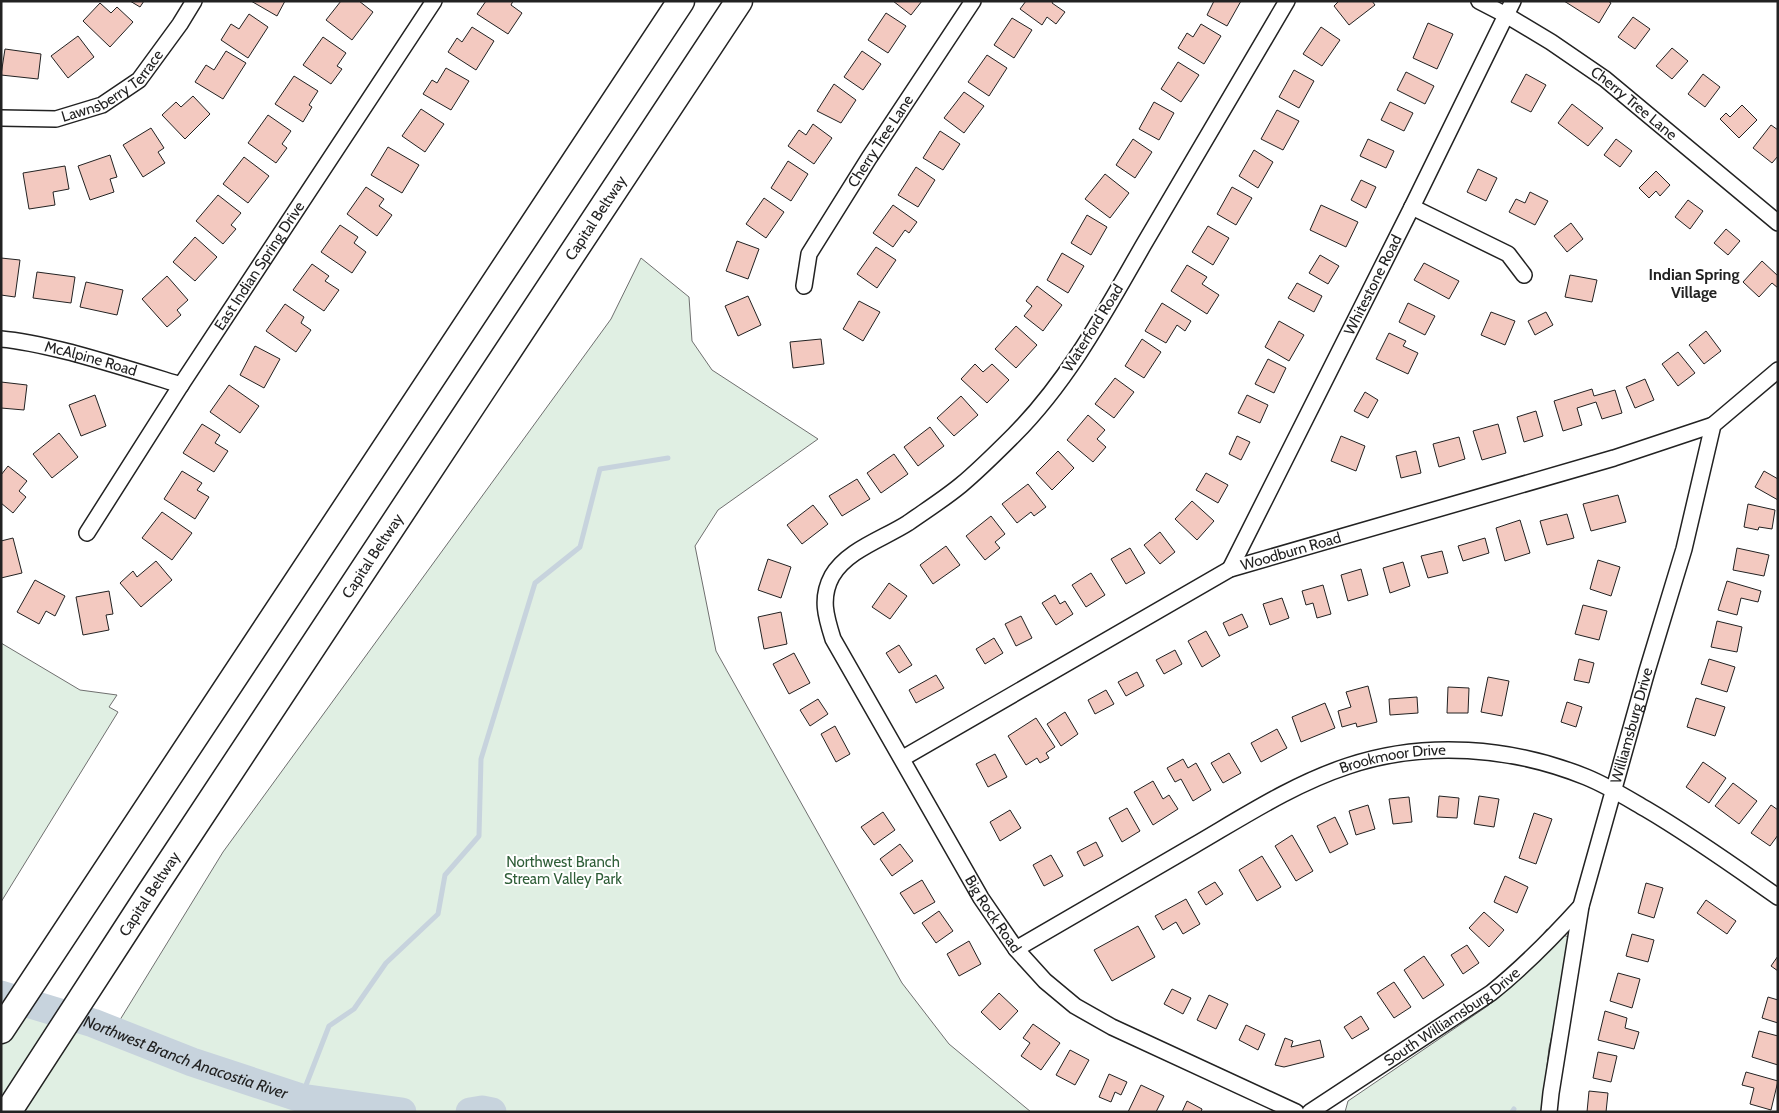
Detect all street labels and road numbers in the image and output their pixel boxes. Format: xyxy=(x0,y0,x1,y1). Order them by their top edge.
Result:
street label: Lawnsberry Terrace xyxy=(59,46,167,126)
street label: Cherry Tree Lane xyxy=(1587,63,1681,144)
street label: Cherry Tree Lane xyxy=(844,91,917,191)
street label: Capital Beltway xyxy=(561,172,630,264)
street label: East Indian Spring Drive xyxy=(211,198,309,334)
street label: Whitestone Road xyxy=(1340,232,1406,338)
street label: Waterford Road xyxy=(1059,281,1127,375)
street label: McAlpine Road xyxy=(43,337,139,380)
street label: Capital Beltway xyxy=(338,510,407,602)
street label: Woodburn Road xyxy=(1239,528,1343,574)
street label: Williamsburg Drive xyxy=(1607,665,1657,785)
street label: Brookmoor Drive xyxy=(1337,741,1446,777)
street label: Capital Beltway xyxy=(115,848,184,940)
street label: Big Rock Road xyxy=(961,872,1025,956)
street label: South Williamsburg Drive xyxy=(1381,964,1524,1070)

